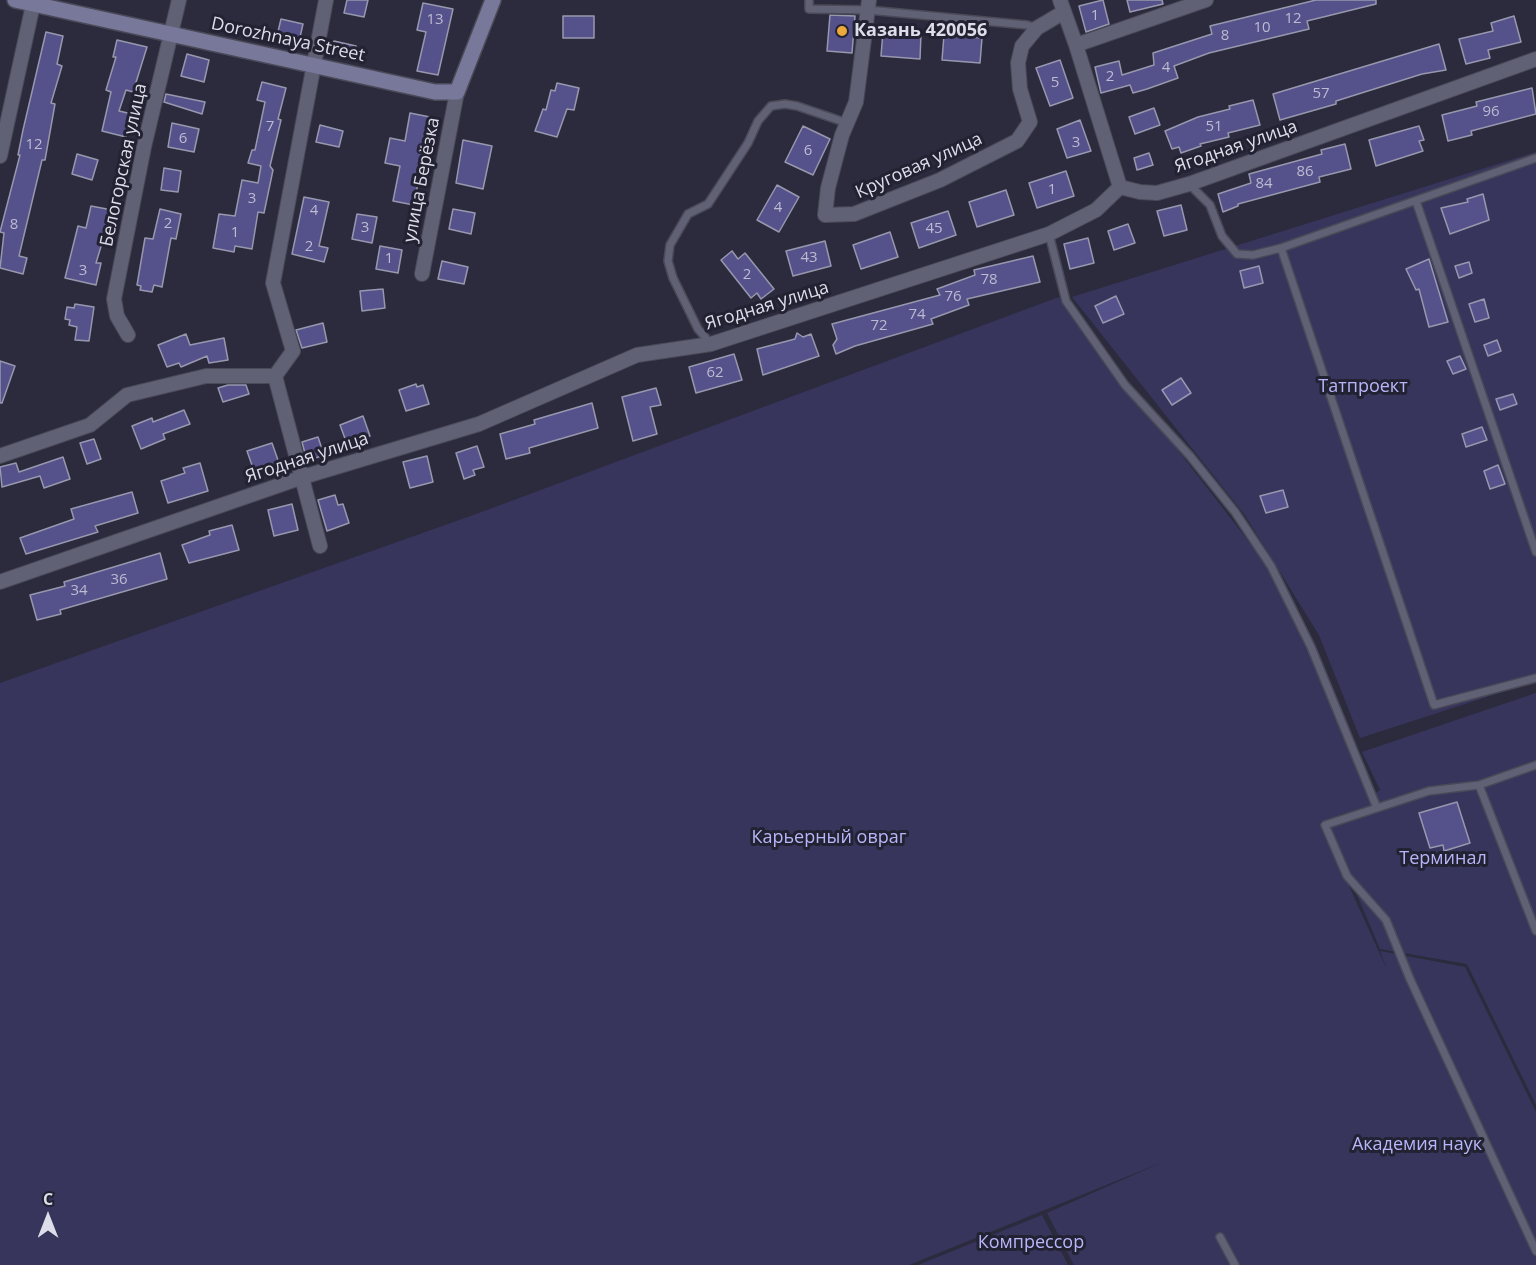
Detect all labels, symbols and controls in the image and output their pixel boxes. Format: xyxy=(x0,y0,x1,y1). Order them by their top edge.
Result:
house number: 1 xyxy=(1091,7,1099,25)
house number: 12 xyxy=(1284,10,1302,28)
house number: 13 xyxy=(426,11,444,29)
street label: Dorozhnaya Street xyxy=(209,13,367,67)
house number: 10 xyxy=(1253,19,1271,37)
place label: Казань 420056 xyxy=(854,20,987,42)
marker: Казань 420056 xyxy=(835,24,849,38)
house number: 8 xyxy=(1221,27,1229,45)
house number: 4 xyxy=(1162,59,1170,77)
house number: 2 xyxy=(1106,68,1114,86)
house number: 5 xyxy=(1051,74,1059,92)
street label: Белогорская улица xyxy=(96,81,152,249)
house number: 57 xyxy=(1312,85,1330,103)
house number: 96 xyxy=(1482,103,1500,121)
street label: улица Берёзка xyxy=(399,116,445,244)
street label: Ягодная улица xyxy=(1172,116,1300,178)
house number: 7 xyxy=(266,118,274,136)
house number: 51 xyxy=(1205,118,1223,136)
street label: Круговая улица xyxy=(852,128,986,204)
house number: 6 xyxy=(179,130,187,148)
house number: 3 xyxy=(1072,134,1080,152)
house number: 12 xyxy=(25,136,43,154)
house number: 6 xyxy=(804,142,812,160)
house number: 86 xyxy=(1296,163,1314,181)
house number: 84 xyxy=(1255,175,1273,193)
house number: 1 xyxy=(1048,181,1056,199)
house number: 3 xyxy=(248,190,256,208)
house number: 4 xyxy=(774,199,782,217)
house number: 4 xyxy=(310,202,318,220)
house number: 2 xyxy=(164,215,172,233)
house number: 8 xyxy=(10,216,18,234)
house number: 3 xyxy=(361,219,369,237)
house number: 45 xyxy=(925,220,943,238)
house number: 1 xyxy=(231,224,239,242)
house number: 2 xyxy=(305,238,313,256)
house number: 43 xyxy=(800,249,818,267)
house number: 1 xyxy=(385,250,393,268)
house number: 3 xyxy=(79,262,87,280)
house number: 2 xyxy=(743,266,751,284)
house number: 78 xyxy=(980,271,998,289)
street label: Ягодная улица xyxy=(702,277,832,335)
house number: 76 xyxy=(944,288,962,306)
house number: 74 xyxy=(908,306,926,324)
house number: 72 xyxy=(870,317,888,335)
house number: 62 xyxy=(706,364,724,382)
park label: Татпроект xyxy=(1318,376,1408,398)
street label: Ягодная улица xyxy=(243,428,371,488)
house number: 36 xyxy=(110,571,128,589)
house number: 34 xyxy=(70,582,88,600)
park label: Карьерный овраг xyxy=(751,827,907,849)
park label: Терминал xyxy=(1399,848,1487,870)
park label: Академия наук xyxy=(1352,1134,1482,1156)
north arrow xyxy=(18,1187,78,1247)
text: С xyxy=(43,1188,53,1210)
park label: Компрессор xyxy=(978,1232,1084,1254)

